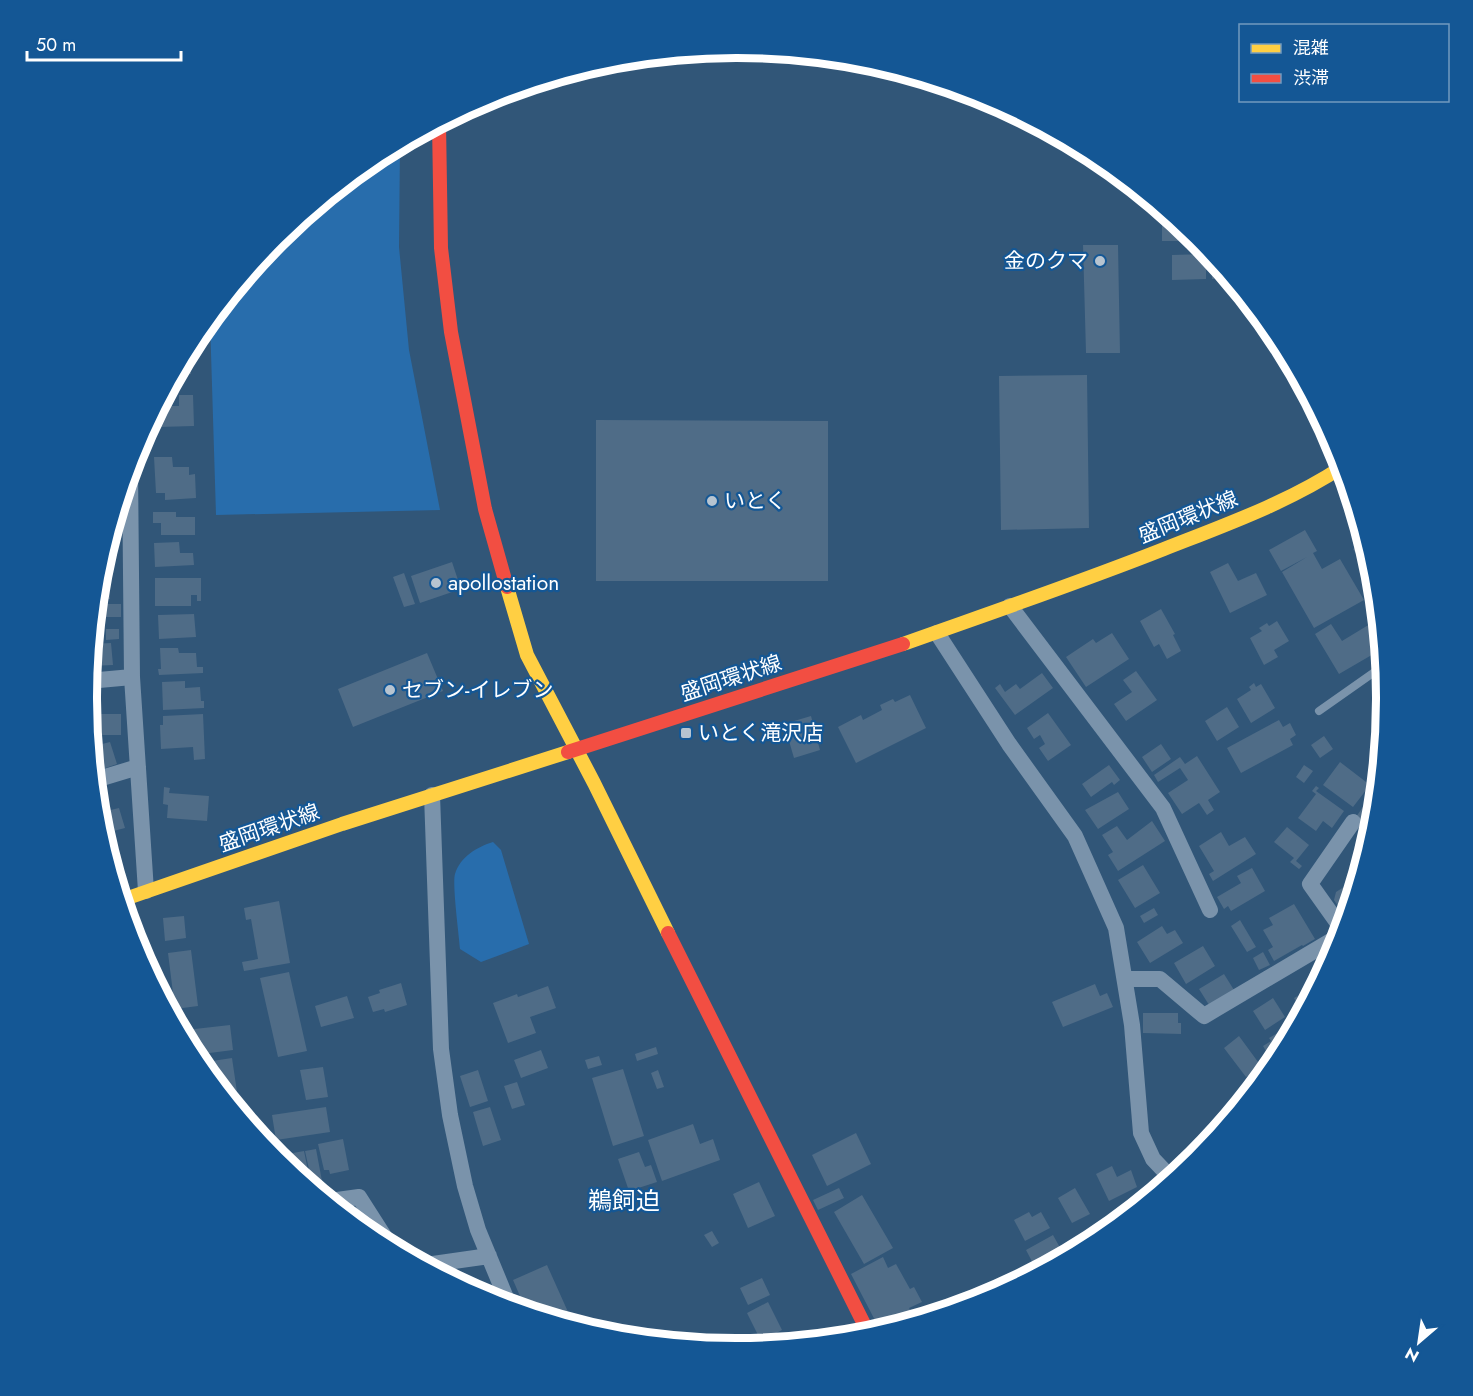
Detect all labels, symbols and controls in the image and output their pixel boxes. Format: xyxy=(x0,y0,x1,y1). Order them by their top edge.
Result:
scale bar xyxy=(27,24,182,62)
legend xyxy=(1239,24,1449,102)
text: 50 m xyxy=(36,32,76,58)
text: 混雑 xyxy=(1293,35,1329,61)
text: 渋滞 xyxy=(1293,65,1329,91)
place label: 金のクマ xyxy=(1004,246,1088,276)
marker: 金のクマ xyxy=(1093,254,1107,268)
street label: 盛岡環状線 xyxy=(1134,483,1242,551)
place label: いとく xyxy=(724,486,786,516)
marker: いとく xyxy=(705,494,719,508)
place label: apollostation xyxy=(448,568,559,598)
marker: apollostation xyxy=(429,576,443,590)
street label: 盛岡環状線 xyxy=(676,648,786,708)
place label: セブン-イレブン xyxy=(402,675,553,705)
marker: セブン-イレブン xyxy=(383,683,397,697)
place label: いとく滝沢店 xyxy=(698,718,823,748)
marker: いとく滝沢店 xyxy=(679,726,693,740)
street label: 盛岡環状線 xyxy=(214,797,324,859)
district label: 鵜飼迫 xyxy=(588,1183,660,1218)
north arrow xyxy=(1389,1312,1449,1372)
text: N xyxy=(1401,1342,1423,1368)

